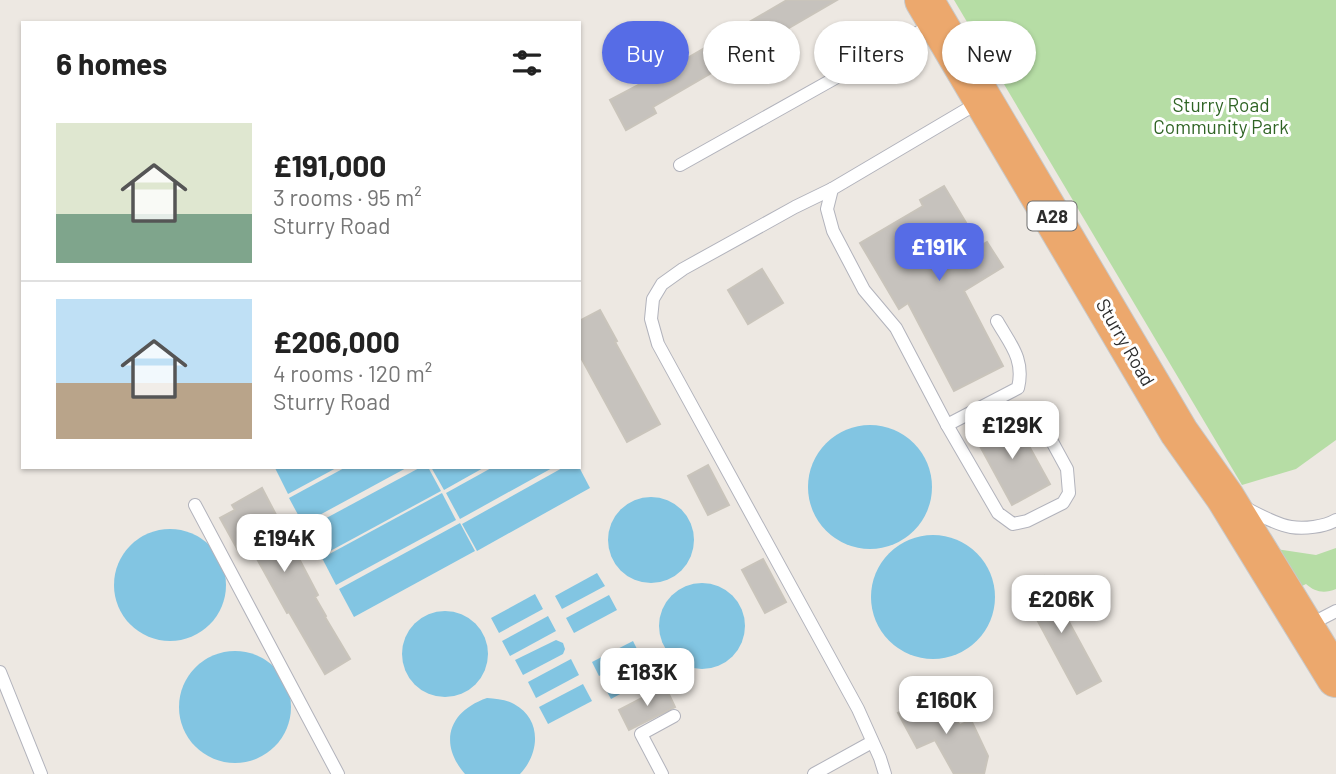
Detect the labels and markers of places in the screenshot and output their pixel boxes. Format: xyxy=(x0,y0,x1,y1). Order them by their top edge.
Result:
pin: £191K xyxy=(890,224,988,283)
pin: £129K xyxy=(963,402,1061,461)
pin: £194K xyxy=(235,514,333,574)
pin: £206K xyxy=(1012,576,1110,635)
pin: £183K xyxy=(598,648,696,708)
pin: £160K xyxy=(897,676,995,736)

